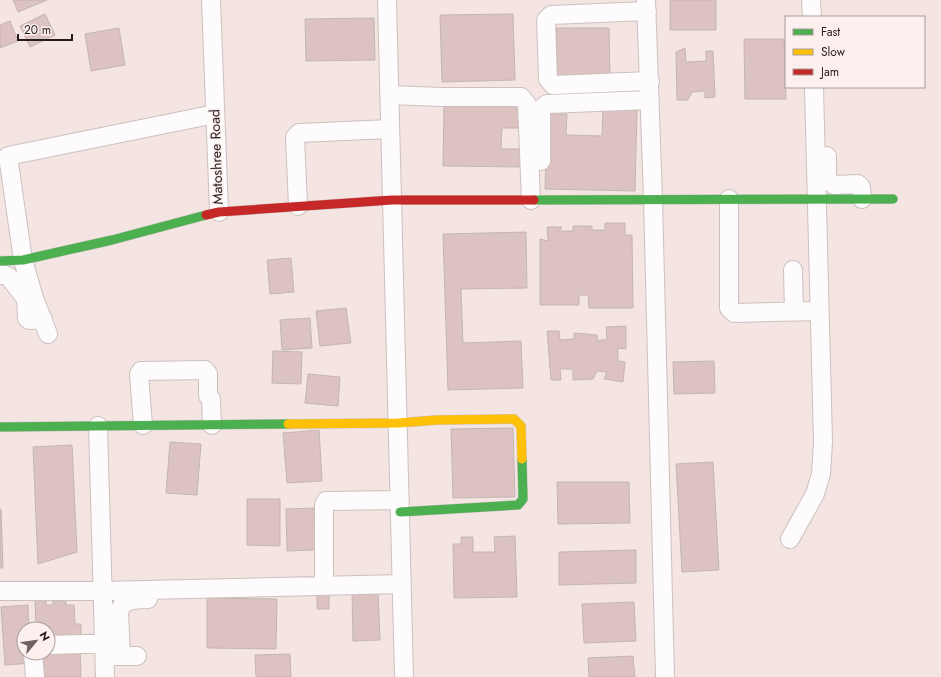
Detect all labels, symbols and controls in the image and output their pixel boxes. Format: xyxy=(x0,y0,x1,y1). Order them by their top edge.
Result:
scale bar xyxy=(18,16,72,42)
legend xyxy=(785,16,925,88)
text: 20 m xyxy=(24,21,51,39)
text: Fast xyxy=(821,23,840,41)
text: Slow xyxy=(821,43,846,61)
text: Jam xyxy=(819,63,839,81)
street label: Matoshree Road xyxy=(204,109,228,205)
north arrow xyxy=(16,621,56,661)
text: N xyxy=(36,628,54,644)

